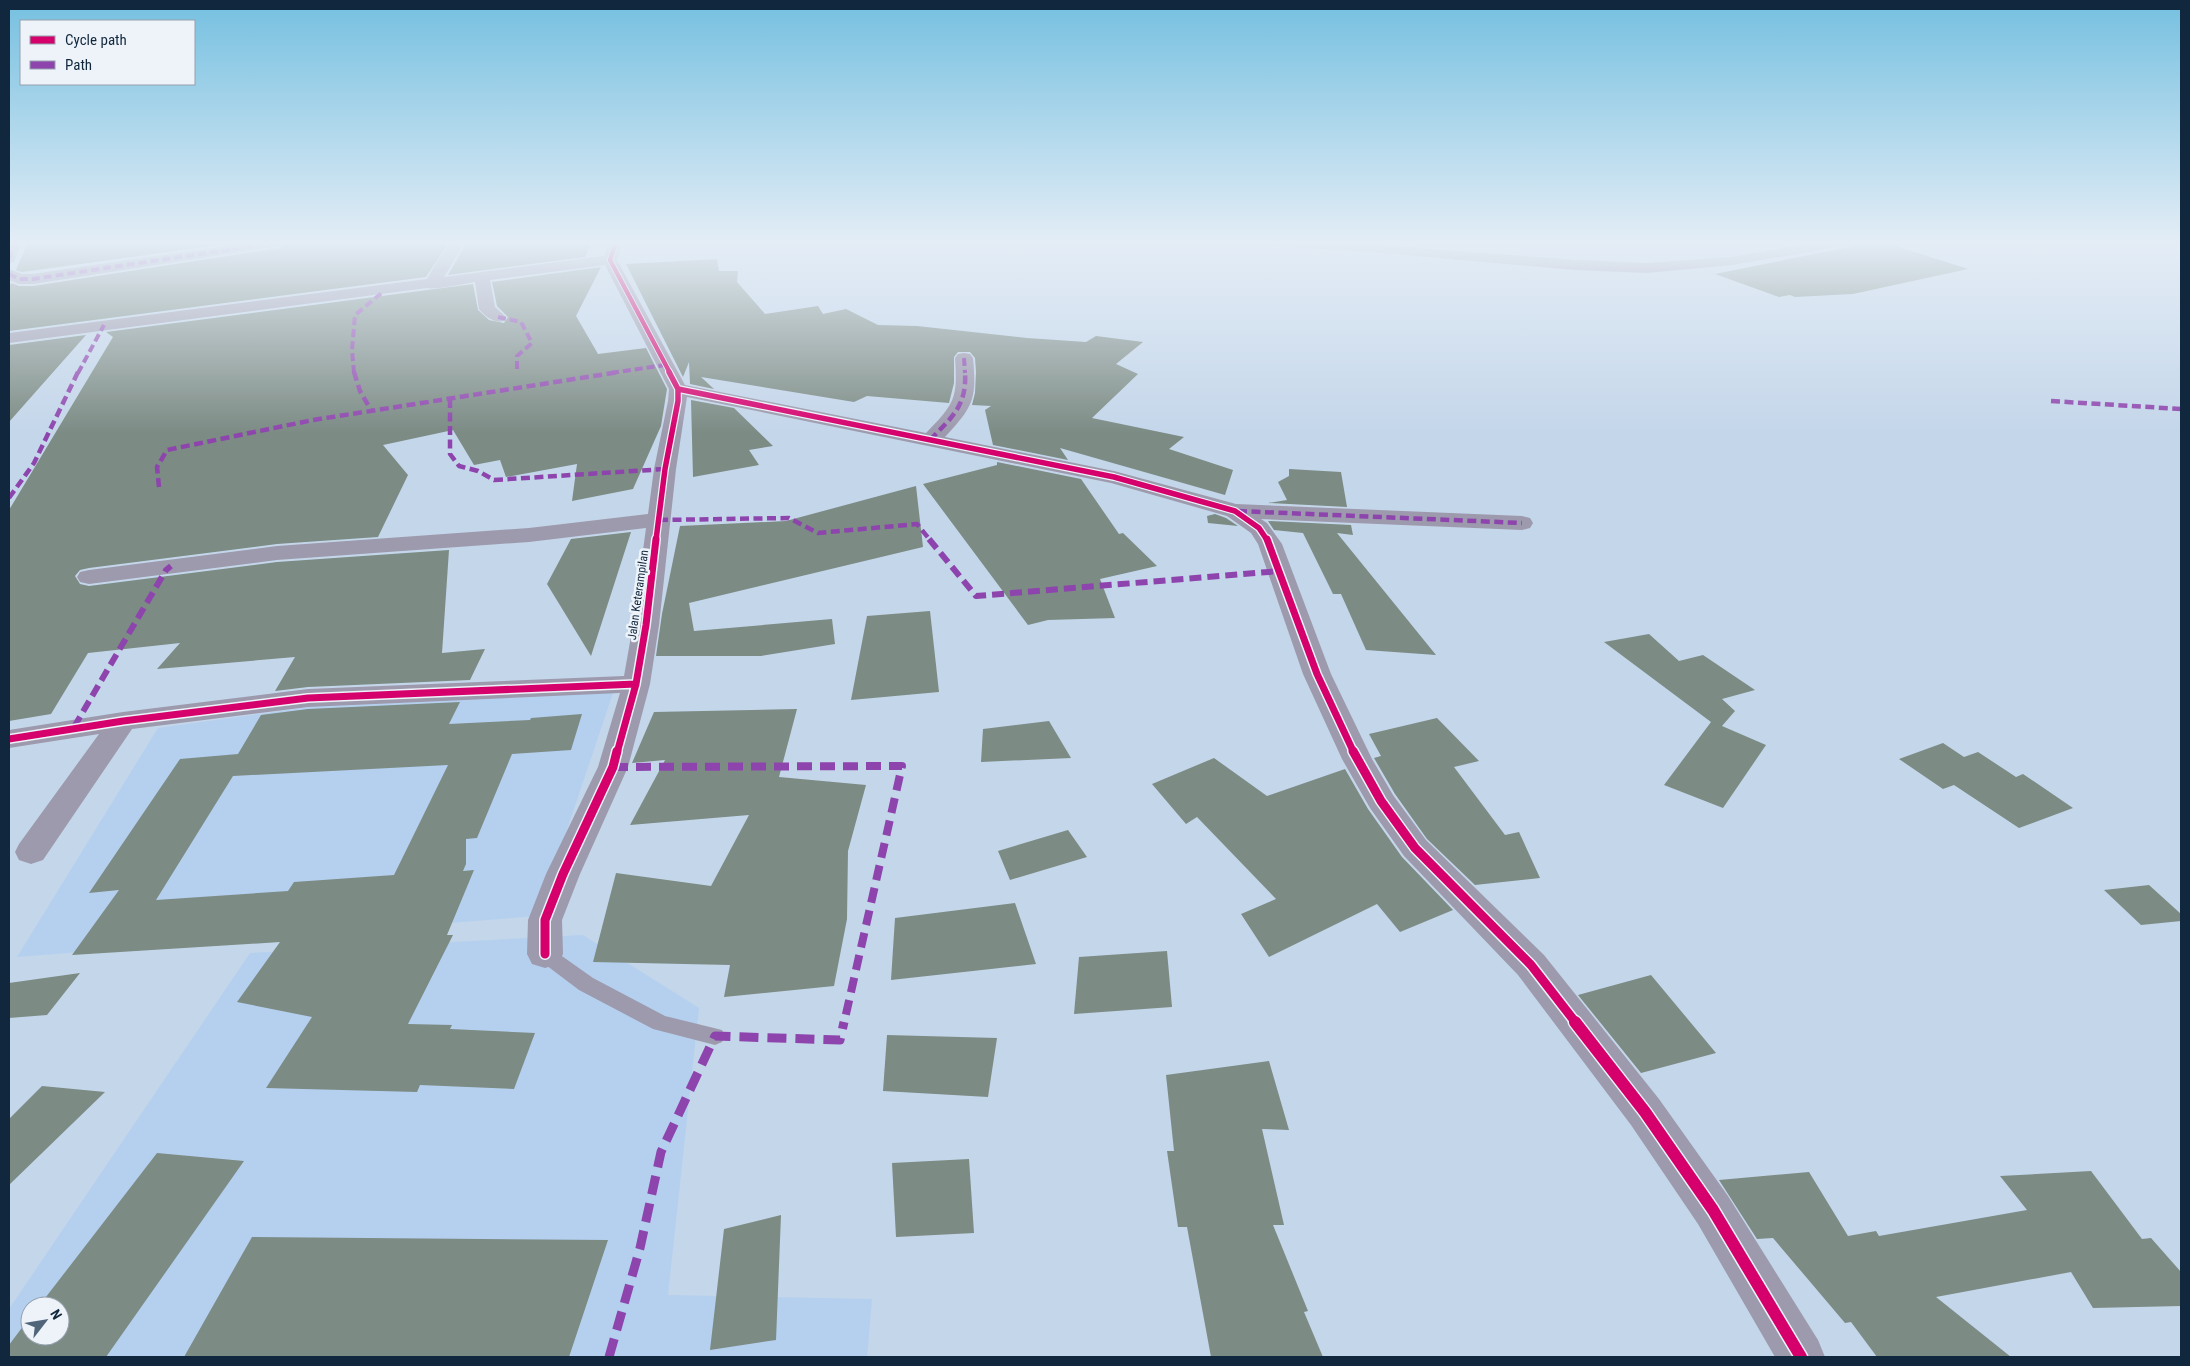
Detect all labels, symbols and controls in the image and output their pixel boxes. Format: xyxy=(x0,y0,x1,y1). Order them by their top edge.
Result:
legend xyxy=(20,20,195,85)
text: Cycle path xyxy=(65,31,127,49)
text: Path xyxy=(65,56,92,74)
street label: Jalan Keterampilan xyxy=(625,549,651,641)
north arrow xyxy=(20,1296,70,1346)
text: N xyxy=(47,1307,65,1322)

